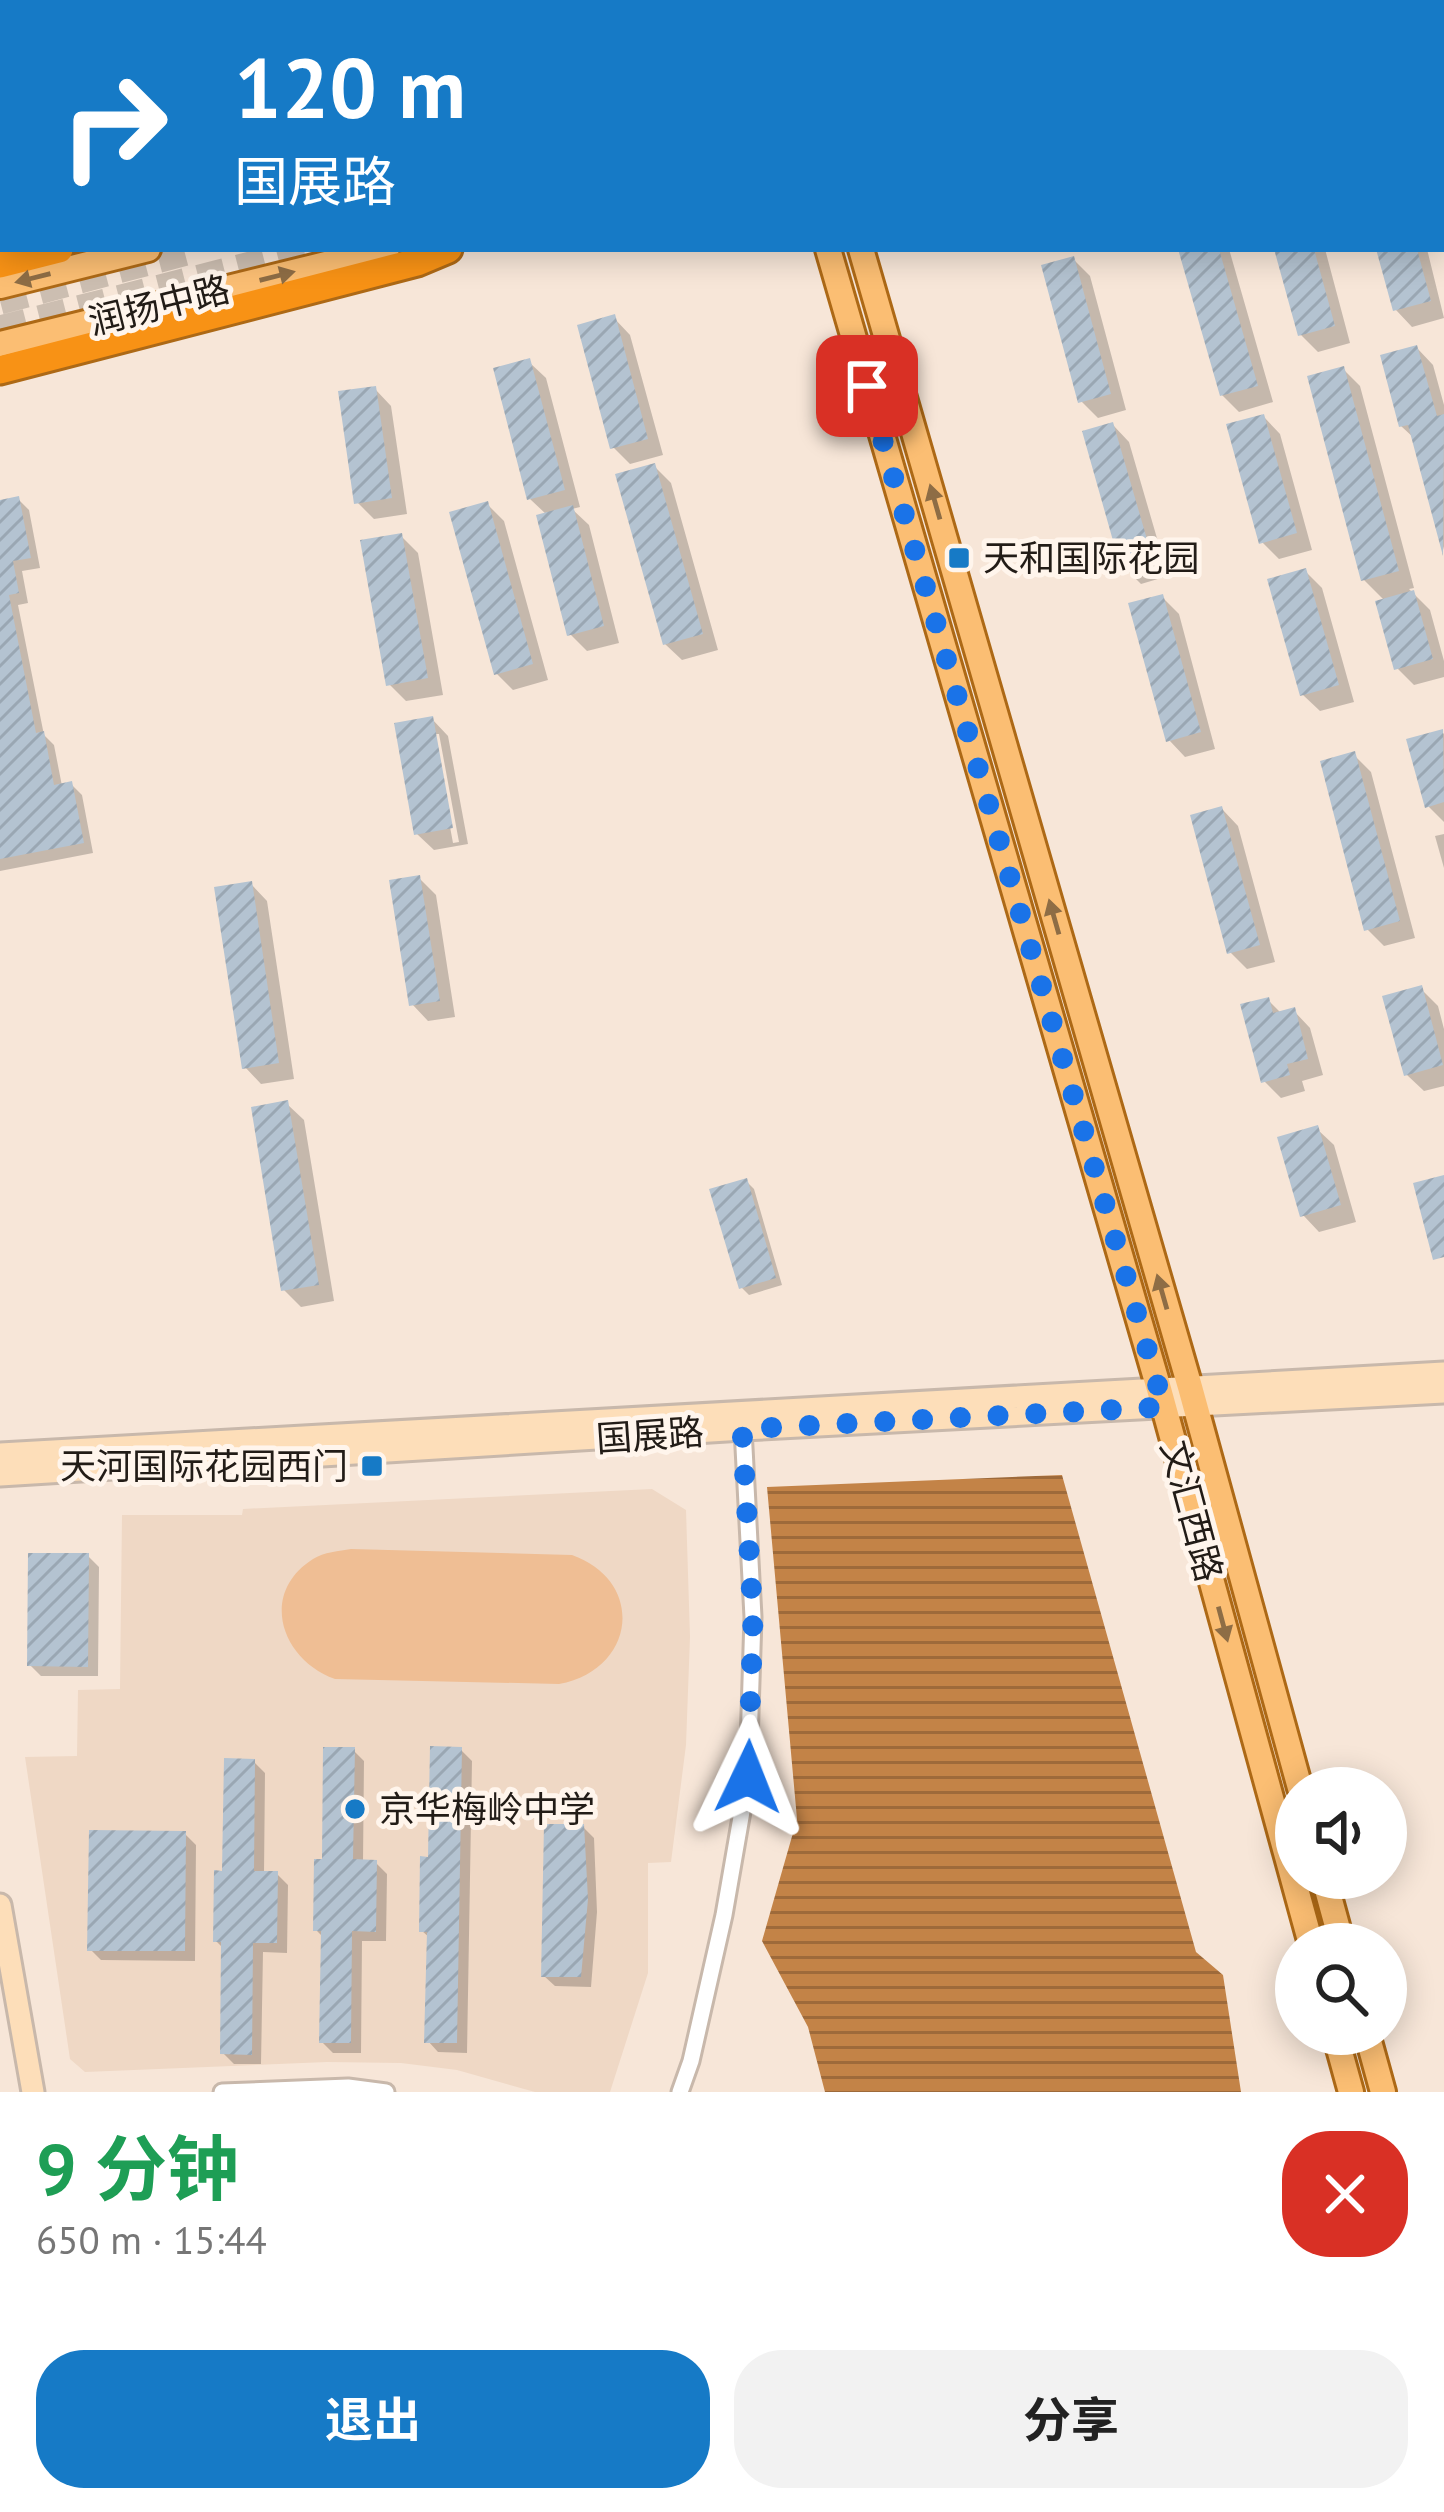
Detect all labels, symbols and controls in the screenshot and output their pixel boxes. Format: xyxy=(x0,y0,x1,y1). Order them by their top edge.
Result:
text: 120 m xyxy=(234,32,466,141)
icon: right xyxy=(36,48,192,204)
text: 国展路 xyxy=(234,146,396,216)
street label: 润扬中路 xyxy=(83,264,234,345)
one-way arrow xyxy=(258,266,295,285)
one-way arrow xyxy=(15,269,52,288)
pin xyxy=(816,335,918,437)
icon: arrive xyxy=(834,353,900,419)
one-way arrow xyxy=(924,483,943,520)
place label: 天和国际花园 xyxy=(983,534,1199,581)
marker: 天和国际花园 xyxy=(946,545,972,571)
one-way arrow xyxy=(1044,898,1062,935)
one-way arrow xyxy=(1152,1273,1171,1310)
street label: 国展路 xyxy=(594,1407,705,1462)
street label: 文汇西路 xyxy=(1151,1435,1234,1587)
place label: 天河国际花园西门 xyxy=(60,1442,348,1489)
marker: 天河国际花园西门 xyxy=(359,1453,385,1479)
one-way arrow xyxy=(1215,1606,1233,1642)
position arrow xyxy=(685,1714,811,1840)
map controls xyxy=(1275,1767,1407,2055)
button: sound xyxy=(1275,1767,1407,1899)
place label: 京华梅岭中学 xyxy=(379,1785,595,1832)
marker: 京华梅岭中学 xyxy=(342,1796,368,1822)
button: search xyxy=(1275,1923,1407,2055)
text: 9 分钟 xyxy=(36,2122,239,2215)
button: close xyxy=(1282,2131,1408,2257)
text: 650 m · 15:44 xyxy=(36,2214,267,2265)
button: 退出 xyxy=(36,2350,710,2488)
button: 分享 xyxy=(734,2350,1408,2488)

